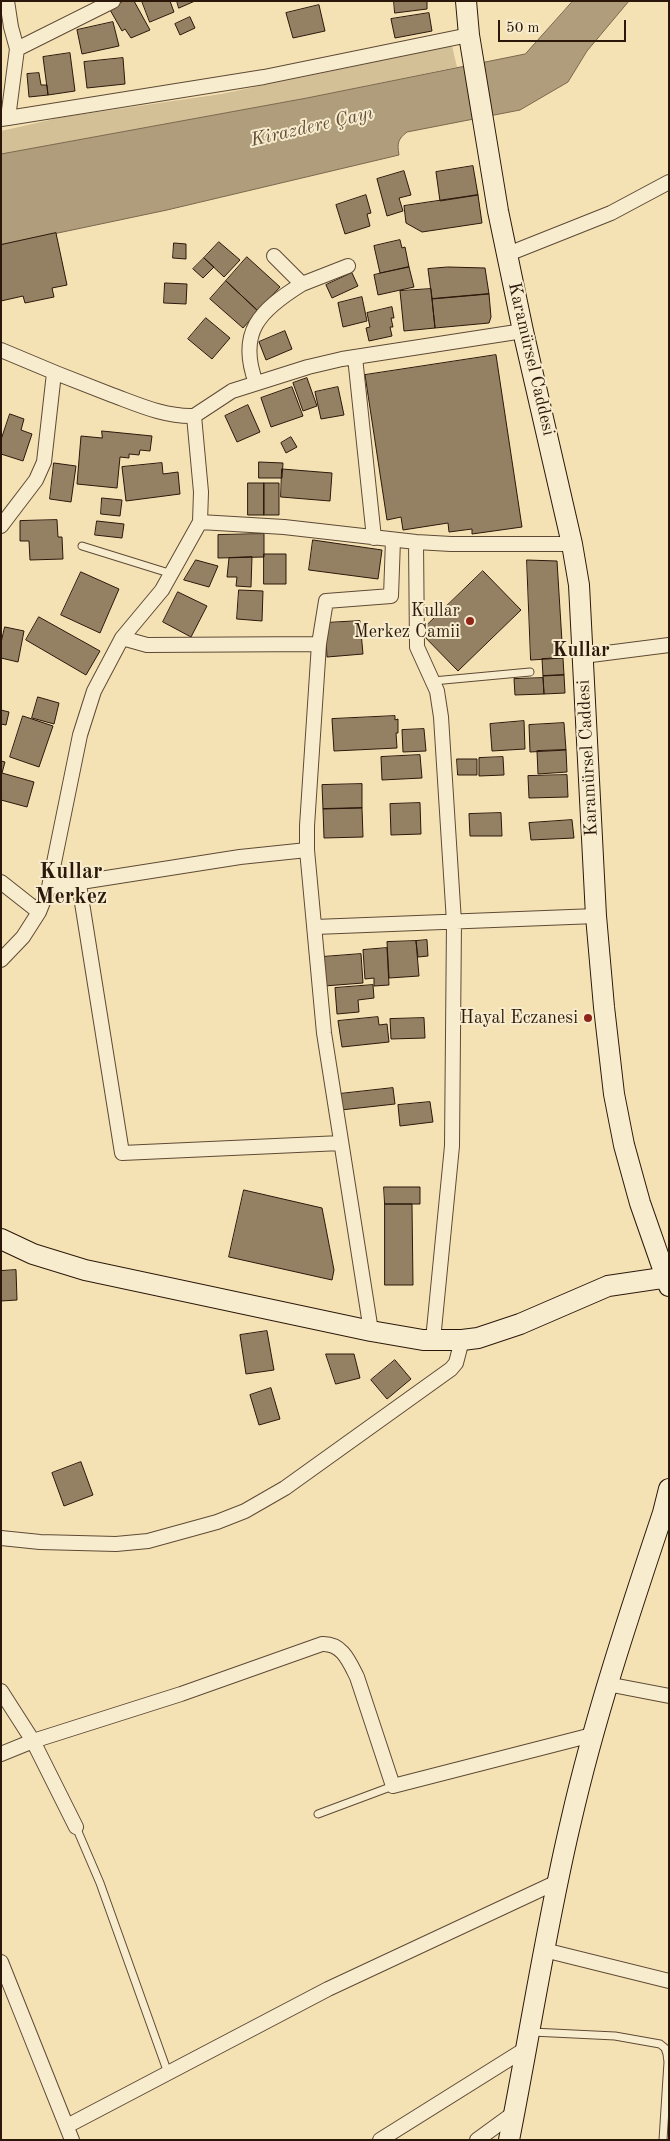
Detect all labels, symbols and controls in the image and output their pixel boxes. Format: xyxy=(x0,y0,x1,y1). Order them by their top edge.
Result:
scale bar xyxy=(500,10,628,42)
text: 50 m xyxy=(506,21,540,36)
water label: Kirazdere Çayı xyxy=(248,102,376,152)
street label: Karamürsel Caddesi xyxy=(503,280,559,438)
place label: Kullar Merkez Camii xyxy=(354,600,460,642)
marker: Kullar Merkez Camii xyxy=(464,615,476,627)
district label: Kullar xyxy=(552,639,610,663)
street label: Karamürsel Caddesi xyxy=(573,679,603,837)
district label: Kullar Merkez xyxy=(35,859,107,910)
place label: Hayal Eczanesi xyxy=(460,1007,578,1029)
marker: Hayal Eczanesi xyxy=(582,1012,594,1024)

